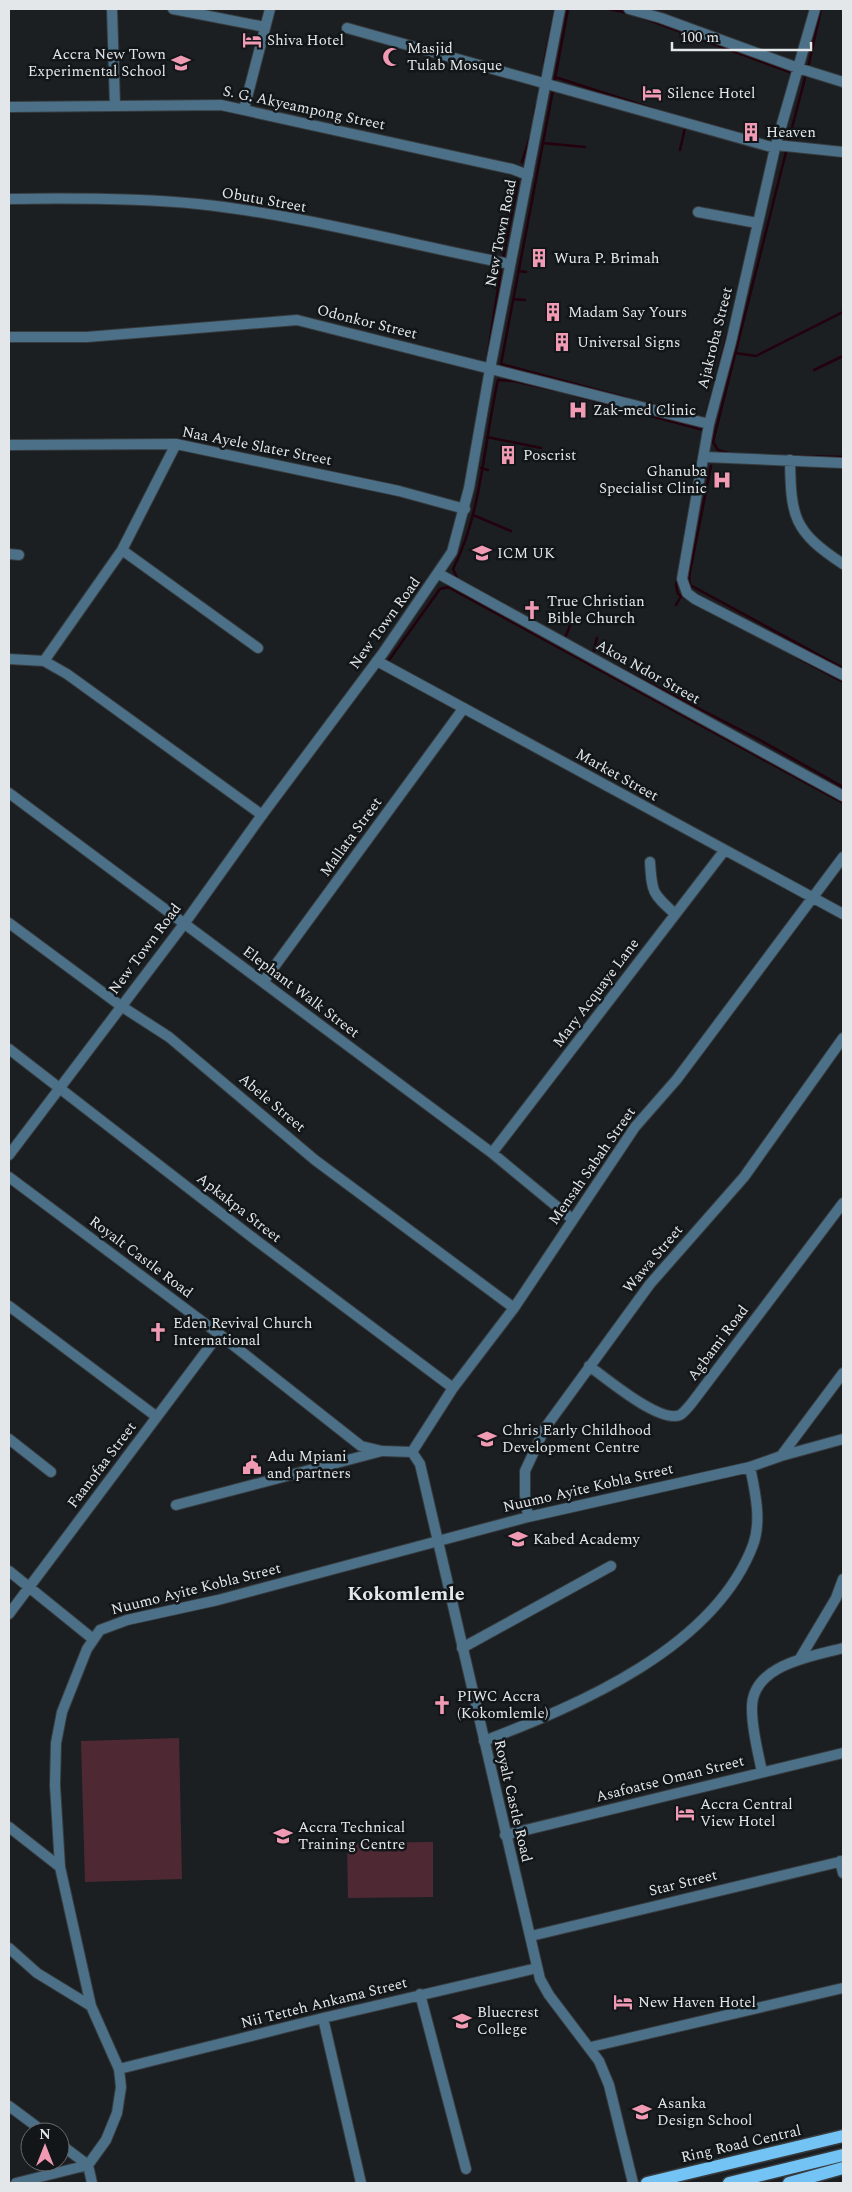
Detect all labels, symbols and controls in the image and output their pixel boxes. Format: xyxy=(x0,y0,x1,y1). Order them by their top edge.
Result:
scale bar xyxy=(672,20,811,52)
text: 100 m xyxy=(680,26,719,49)
hotel icon: Shiva Hotel xyxy=(241,29,263,51)
place label: Shiva Hotel xyxy=(267,29,344,52)
place label: Masjid Tulab Mosque xyxy=(407,37,502,77)
place label: Accra New Town Experimental School xyxy=(28,43,166,83)
mosque icon: Masjid Tulab Mosque xyxy=(381,46,403,68)
school or university icon: Accra New Town Experimental School xyxy=(170,52,192,74)
street label: S. G. Akyeampong Street xyxy=(221,80,387,136)
hotel icon: Silence Hotel xyxy=(641,82,663,104)
place label: Silence Hotel xyxy=(667,82,756,105)
building icon: Heaven xyxy=(740,121,762,143)
place label: Heaven xyxy=(766,121,816,144)
street label: New Town Road xyxy=(479,177,523,289)
street label: Obutu Street xyxy=(220,181,308,219)
building icon: Wura P. Brimah xyxy=(528,247,550,269)
place label: Wura P. Brimah xyxy=(554,247,660,270)
street label: Ajakroba Street xyxy=(691,285,739,391)
street label: Odonkor Street xyxy=(314,298,420,346)
building icon: Madam Say Yours xyxy=(542,301,564,323)
place label: Madam Say Yours xyxy=(568,301,687,324)
building icon: Universal Signs xyxy=(551,331,573,353)
place label: Universal Signs xyxy=(577,331,680,354)
hospital icon: Zak-med Clinic xyxy=(567,399,589,421)
place label: Zak-med Clinic xyxy=(593,399,696,422)
street label: Naa Ayele Slater Street xyxy=(180,420,334,472)
building icon: Poscrist xyxy=(497,444,519,466)
place label: Poscrist xyxy=(523,444,576,467)
place label: Ghanuba Specialist Clinic xyxy=(599,460,708,500)
hospital icon: Ghanuba Specialist Clinic xyxy=(711,469,733,491)
school or university icon: ICM UK xyxy=(471,542,493,564)
place label: ICM UK xyxy=(497,542,555,565)
street label: New Town Road xyxy=(344,572,426,674)
place label: True Christian Bible Church xyxy=(547,590,645,630)
church icon: True Christian Bible Church xyxy=(521,599,543,621)
street label: Akoa Ndor Street xyxy=(592,634,704,710)
street label: Market Street xyxy=(571,743,663,807)
street label: Mallata Street xyxy=(314,792,388,882)
street label: New Town Road xyxy=(103,898,187,1000)
street label: Mary Acquaye Lane xyxy=(547,933,645,1053)
street label: Elephant Walk Street xyxy=(238,940,364,1044)
street label: Abele Street xyxy=(233,1068,311,1138)
street label: Mensah Sabah Street xyxy=(543,1102,641,1230)
street label: Apkakpa Street xyxy=(192,1167,286,1249)
street label: Royalt Castle Road xyxy=(84,1210,198,1304)
street label: Wawa Street xyxy=(617,1220,689,1298)
street label: Agbami Road xyxy=(682,1300,754,1386)
place label: Eden Revival Church International xyxy=(173,1312,313,1352)
church icon: Eden Revival Church International xyxy=(147,1321,169,1343)
street label: Faanofaa Street xyxy=(62,1417,142,1513)
place label: Chris Early Childhood Development Centre xyxy=(502,1419,651,1459)
school or university icon: Chris Early Childhood Development Centre xyxy=(476,1428,498,1450)
place label: Adu Mpiani and partners xyxy=(267,1445,351,1485)
public building icon: Adu Mpiani and partners xyxy=(241,1454,263,1476)
street label: Nuumo Ayite Kobla Street xyxy=(501,1457,675,1519)
school or university icon: Kabed Academy xyxy=(507,1528,529,1550)
place label: Kabed Academy xyxy=(533,1528,640,1551)
street label: Nuumo Ayite Kobla Street xyxy=(109,1557,283,1621)
district label: Kokomlemle xyxy=(347,1579,465,1609)
place label: PIWC Accra (Kokomlemle) xyxy=(457,1685,548,1725)
church icon: PIWC Accra (Kokomlemle) xyxy=(431,1694,453,1716)
street label: Royalt Castle Road xyxy=(488,1737,538,1865)
street label: Asafoatse Oman Street xyxy=(593,1749,747,1809)
place label: Accra Central View Hotel xyxy=(700,1793,793,1833)
hotel icon: Accra Central View Hotel xyxy=(674,1802,696,1824)
place label: Accra Technical Training Centre xyxy=(298,1816,405,1856)
school or university icon: Accra Technical Training Centre xyxy=(272,1825,294,1847)
street label: Star Street xyxy=(646,1863,720,1903)
street label: Nii Tetteh Ankama Street xyxy=(238,1971,410,2035)
hotel icon: New Haven Hotel xyxy=(612,1991,634,2013)
place label: New Haven Hotel xyxy=(638,1991,756,2014)
place label: Bluecrest College xyxy=(477,2001,539,2041)
school or university icon: Bluecrest College xyxy=(451,2010,473,2032)
place label: Asanka Design School xyxy=(657,2092,752,2132)
school or university icon: Asanka Design School xyxy=(631,2101,653,2123)
street label: Ring Road Central xyxy=(679,2119,803,2169)
north arrow xyxy=(20,2122,70,2172)
text: N xyxy=(39,2124,51,2145)

